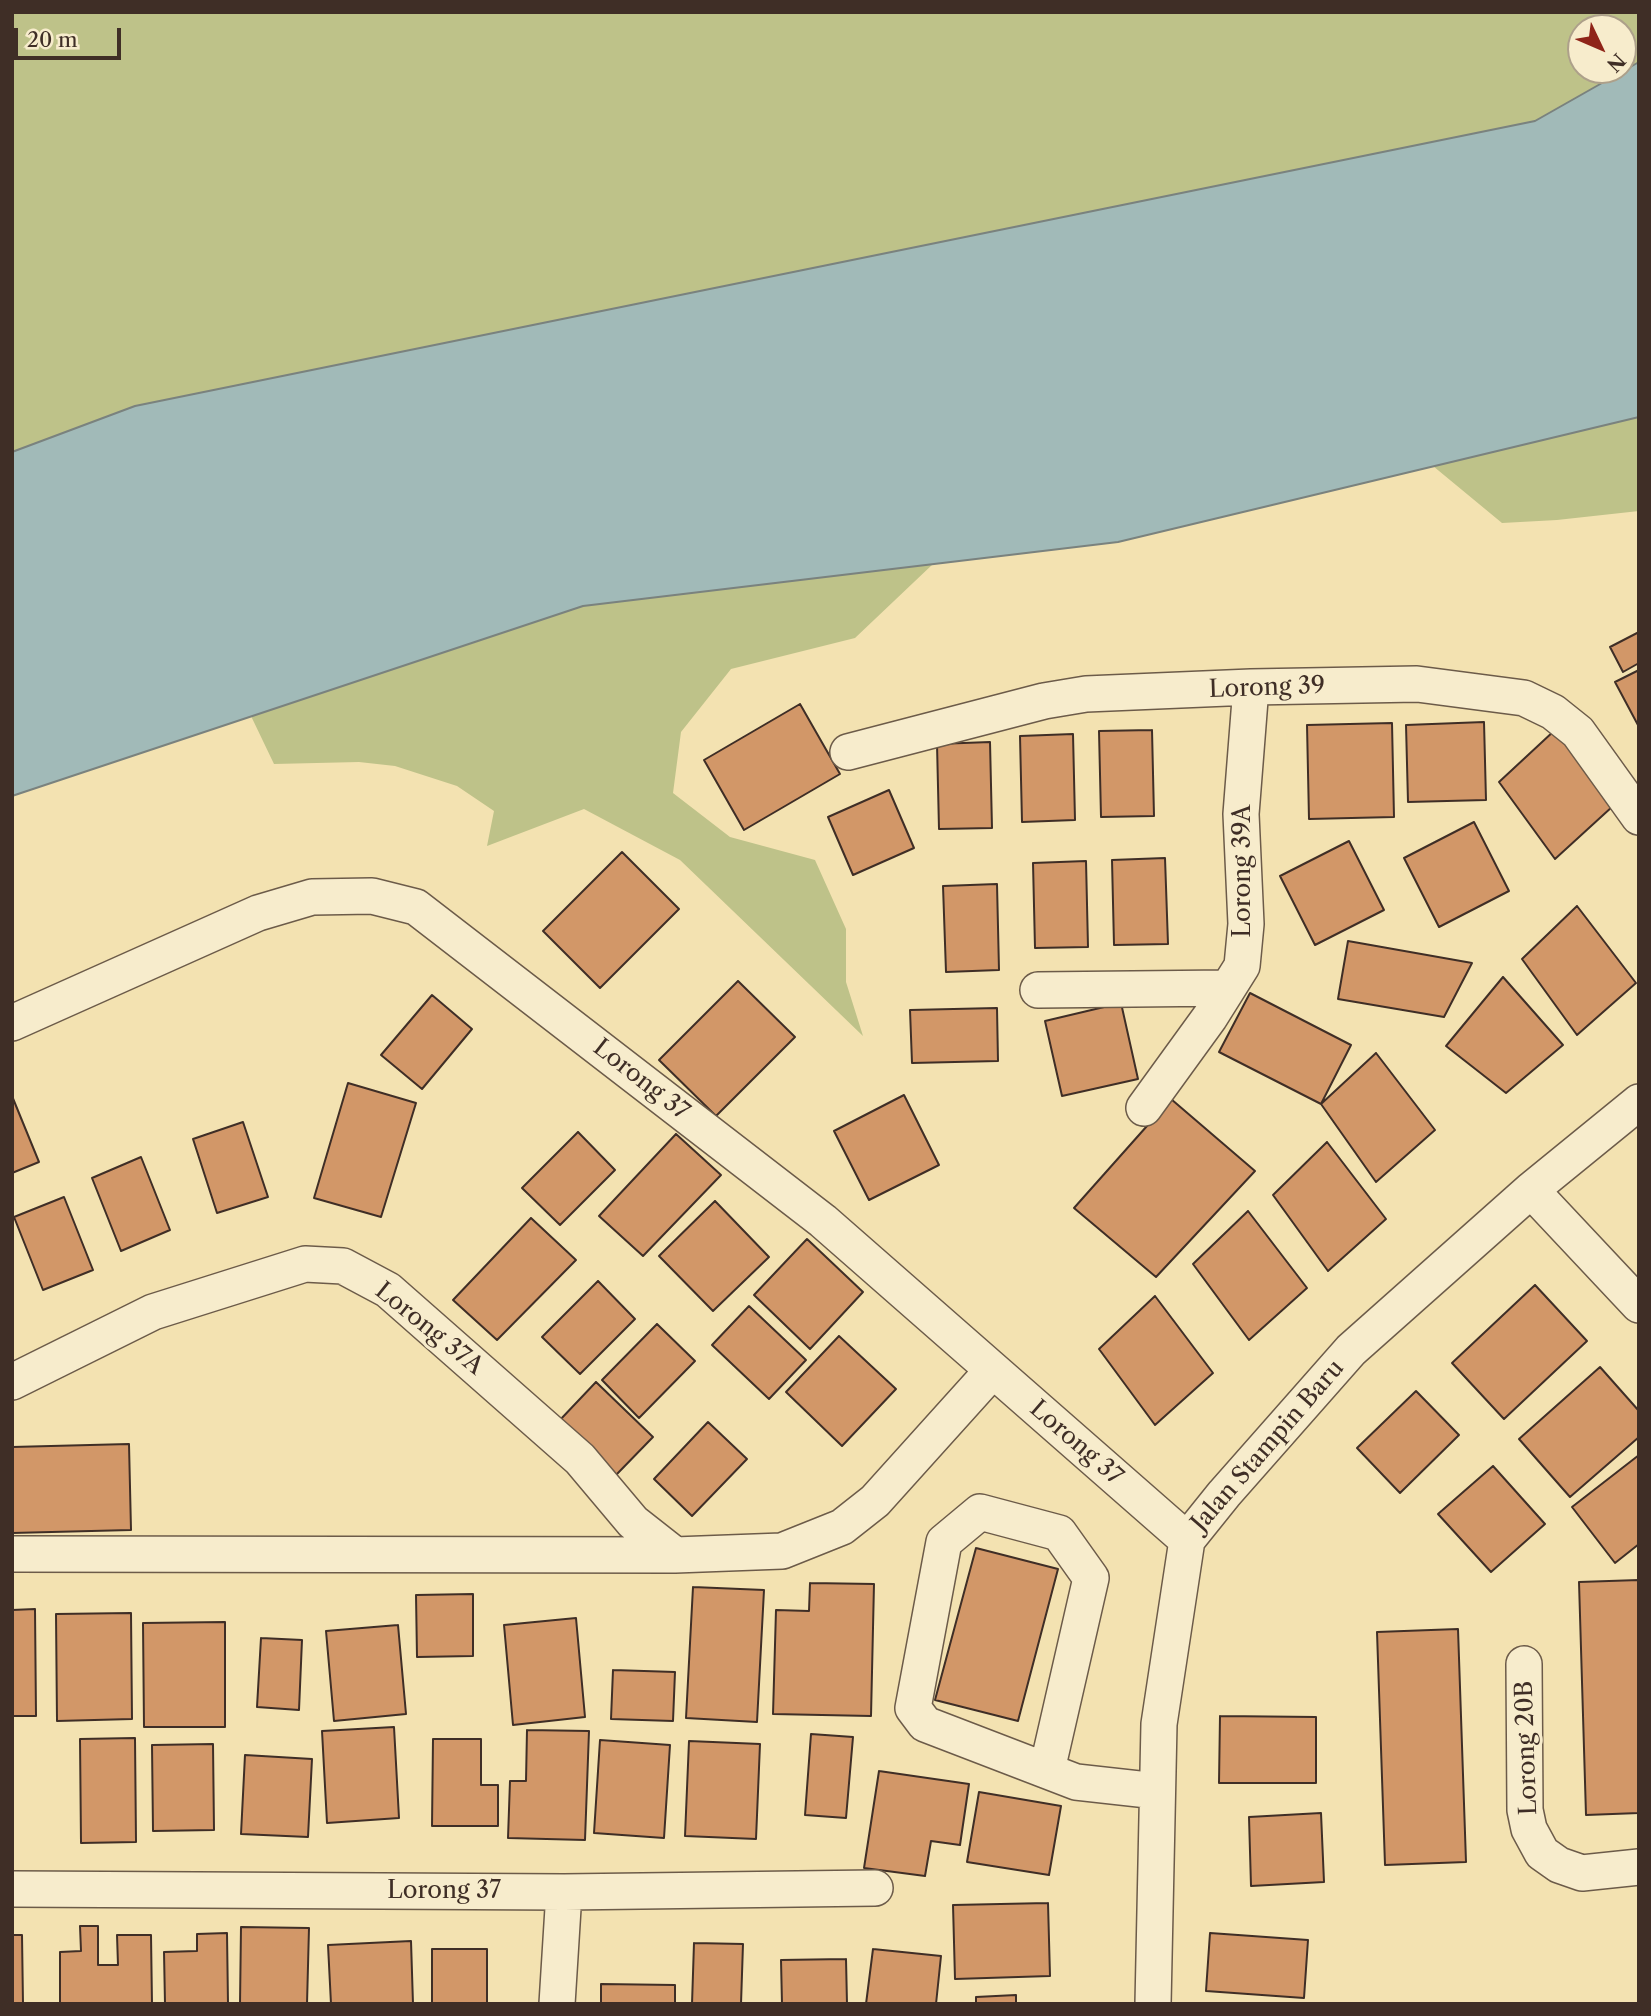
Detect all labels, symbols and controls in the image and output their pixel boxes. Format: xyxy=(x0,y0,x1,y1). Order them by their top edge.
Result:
scale bar xyxy=(18,14,124,58)
north arrow xyxy=(1567,14,1637,84)
text: 20 m xyxy=(27,27,78,52)
text: N xyxy=(1602,49,1630,76)
street label: Lorong 39 xyxy=(1208,672,1326,704)
street label: Lorong 39A xyxy=(1229,804,1257,938)
street label: Lorong 37 xyxy=(587,1034,695,1126)
street label: Lorong 37A xyxy=(369,1277,489,1381)
street label: Jalan Stampin Baru xyxy=(1186,1354,1350,1538)
street label: Lorong 37 xyxy=(1024,1395,1128,1491)
street label: Lorong 20B xyxy=(1510,1680,1544,1816)
street label: Lorong 37 xyxy=(387,1877,501,1905)

